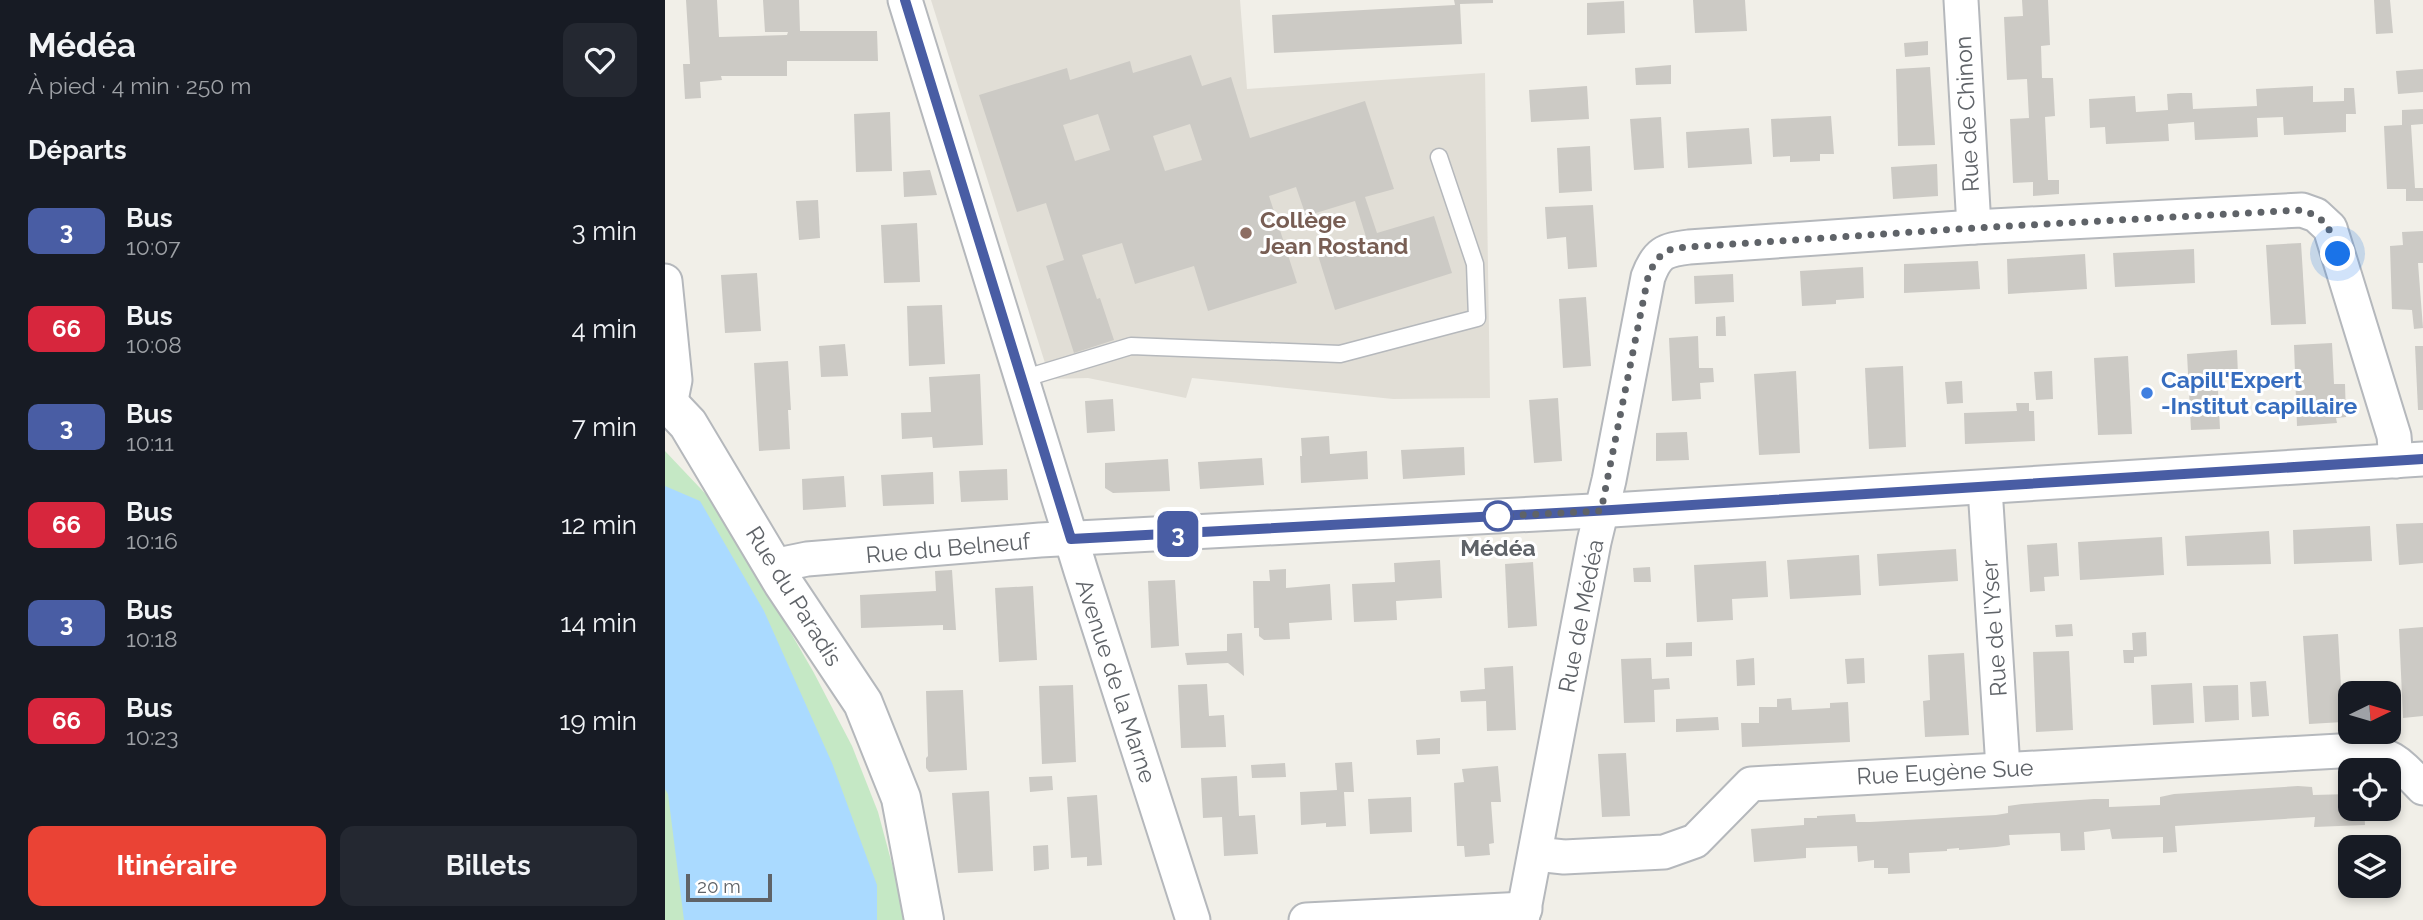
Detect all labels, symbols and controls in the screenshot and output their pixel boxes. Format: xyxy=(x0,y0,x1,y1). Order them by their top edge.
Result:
button: heart xyxy=(563,23,637,97)
text: Médéa xyxy=(28,26,136,65)
street label: Rue de Chinon xyxy=(1949,35,1984,193)
text: À pied · 4 min · 250 m xyxy=(28,72,251,99)
text: Départs xyxy=(28,135,127,165)
text: Bus xyxy=(126,203,173,233)
place label: Collège Jean Rostand xyxy=(1260,206,1408,259)
text: 3 xyxy=(60,216,73,245)
text: 3 min xyxy=(572,216,637,246)
marker: Collège Jean Rostand xyxy=(1238,225,1254,241)
text: 10:07 xyxy=(126,233,180,260)
your location xyxy=(2320,236,2355,271)
text: Bus xyxy=(126,301,173,331)
text: 66 xyxy=(52,314,81,343)
text: 4 min xyxy=(571,314,637,344)
text: 10:08 xyxy=(126,331,182,358)
place label: Capill'Expert -Institut capillaire xyxy=(2161,366,2357,419)
marker: Capill'Expert -Institut capillaire xyxy=(2139,385,2155,401)
text: Bus xyxy=(126,399,173,429)
text: 3 xyxy=(60,412,73,441)
text: 7 min xyxy=(572,412,637,442)
text: 10:11 xyxy=(126,429,174,456)
text: Bus xyxy=(126,497,173,527)
marker: Médéa xyxy=(1483,501,1513,531)
text: 66 xyxy=(52,510,81,539)
text: 12 min xyxy=(561,510,637,540)
line badge: 3 xyxy=(1155,511,1201,557)
text: 3 xyxy=(1171,519,1185,548)
street label: Rue du Paradis xyxy=(741,521,848,670)
text: 10:16 xyxy=(126,527,178,554)
street label: Rue du Belneuf xyxy=(865,527,1033,568)
place label: Médéa xyxy=(1460,534,1536,561)
street label: Rue de Médéa xyxy=(1552,537,1609,695)
street label: Rue de l'Yser xyxy=(1975,559,2012,698)
street label: Avenue de la Marne xyxy=(1071,576,1162,786)
text: Bus xyxy=(126,595,173,625)
text: 3 xyxy=(60,608,73,637)
text: 14 min xyxy=(560,608,637,638)
text: 10:18 xyxy=(126,625,178,652)
north arrow xyxy=(2338,681,2401,744)
map controls xyxy=(2338,681,2401,898)
text: Bus xyxy=(126,693,173,723)
text: 66 xyxy=(52,706,81,735)
text: 19 min xyxy=(559,706,637,736)
text: 10:23 xyxy=(126,723,179,750)
street label: Rue Eugène Sue xyxy=(1856,753,2034,790)
button: locate xyxy=(2338,758,2401,821)
button: Itinéraire xyxy=(28,826,326,906)
button: Billets xyxy=(340,826,637,906)
button: layers xyxy=(2338,835,2401,898)
scale bar xyxy=(686,871,772,903)
text: 20 m xyxy=(697,875,741,897)

